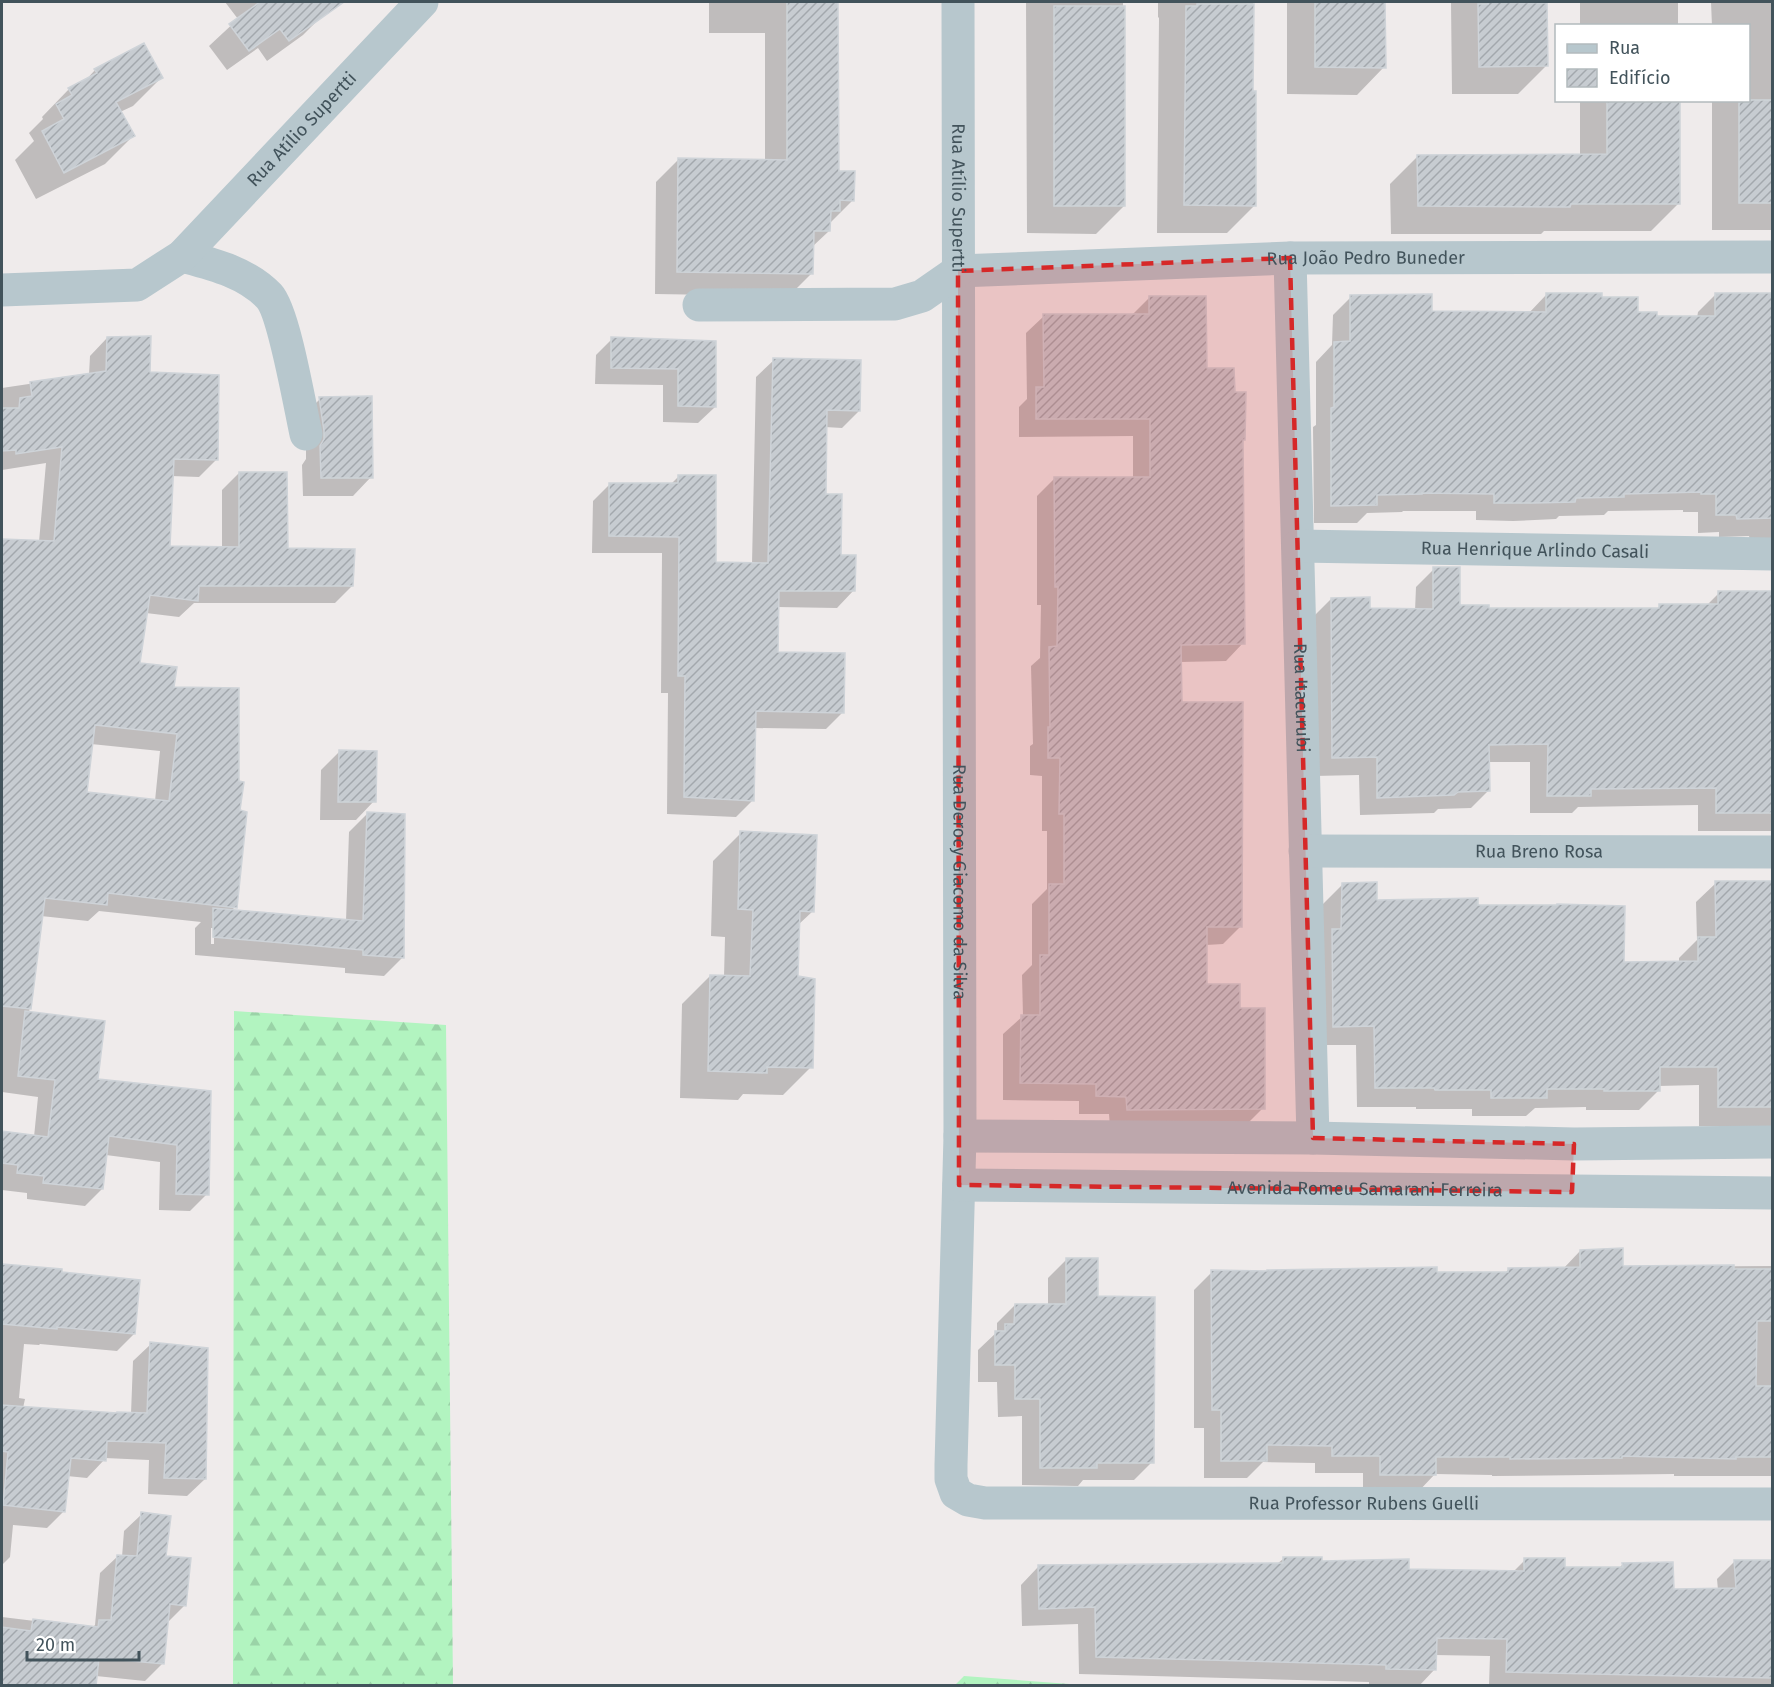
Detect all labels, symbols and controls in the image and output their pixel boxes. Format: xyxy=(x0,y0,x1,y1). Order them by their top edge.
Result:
legend xyxy=(1555,24,1750,102)
text: Rua xyxy=(1609,37,1640,59)
street label: Rua Atílio Supertti xyxy=(242,67,361,191)
text: Edifício xyxy=(1609,67,1671,89)
street label: Rua Atílio Supertti xyxy=(947,123,969,273)
street label: Rua João Pedro Buneder xyxy=(1266,247,1465,270)
street label: Rua Henrique Arlindo Casali xyxy=(1421,537,1649,563)
street label: Rua Itacurubi xyxy=(1289,643,1314,753)
street label: Rua Derocy Giacomo da Silva xyxy=(948,764,971,1000)
street label: Rua Breno Rosa xyxy=(1475,840,1603,863)
street label: Avenida Romeu Samarani Ferreira xyxy=(1227,1177,1503,1201)
street label: Rua Professor Rubens Guelli xyxy=(1249,1492,1479,1515)
scale bar xyxy=(27,1624,140,1662)
text: 20 m xyxy=(36,1634,75,1656)

